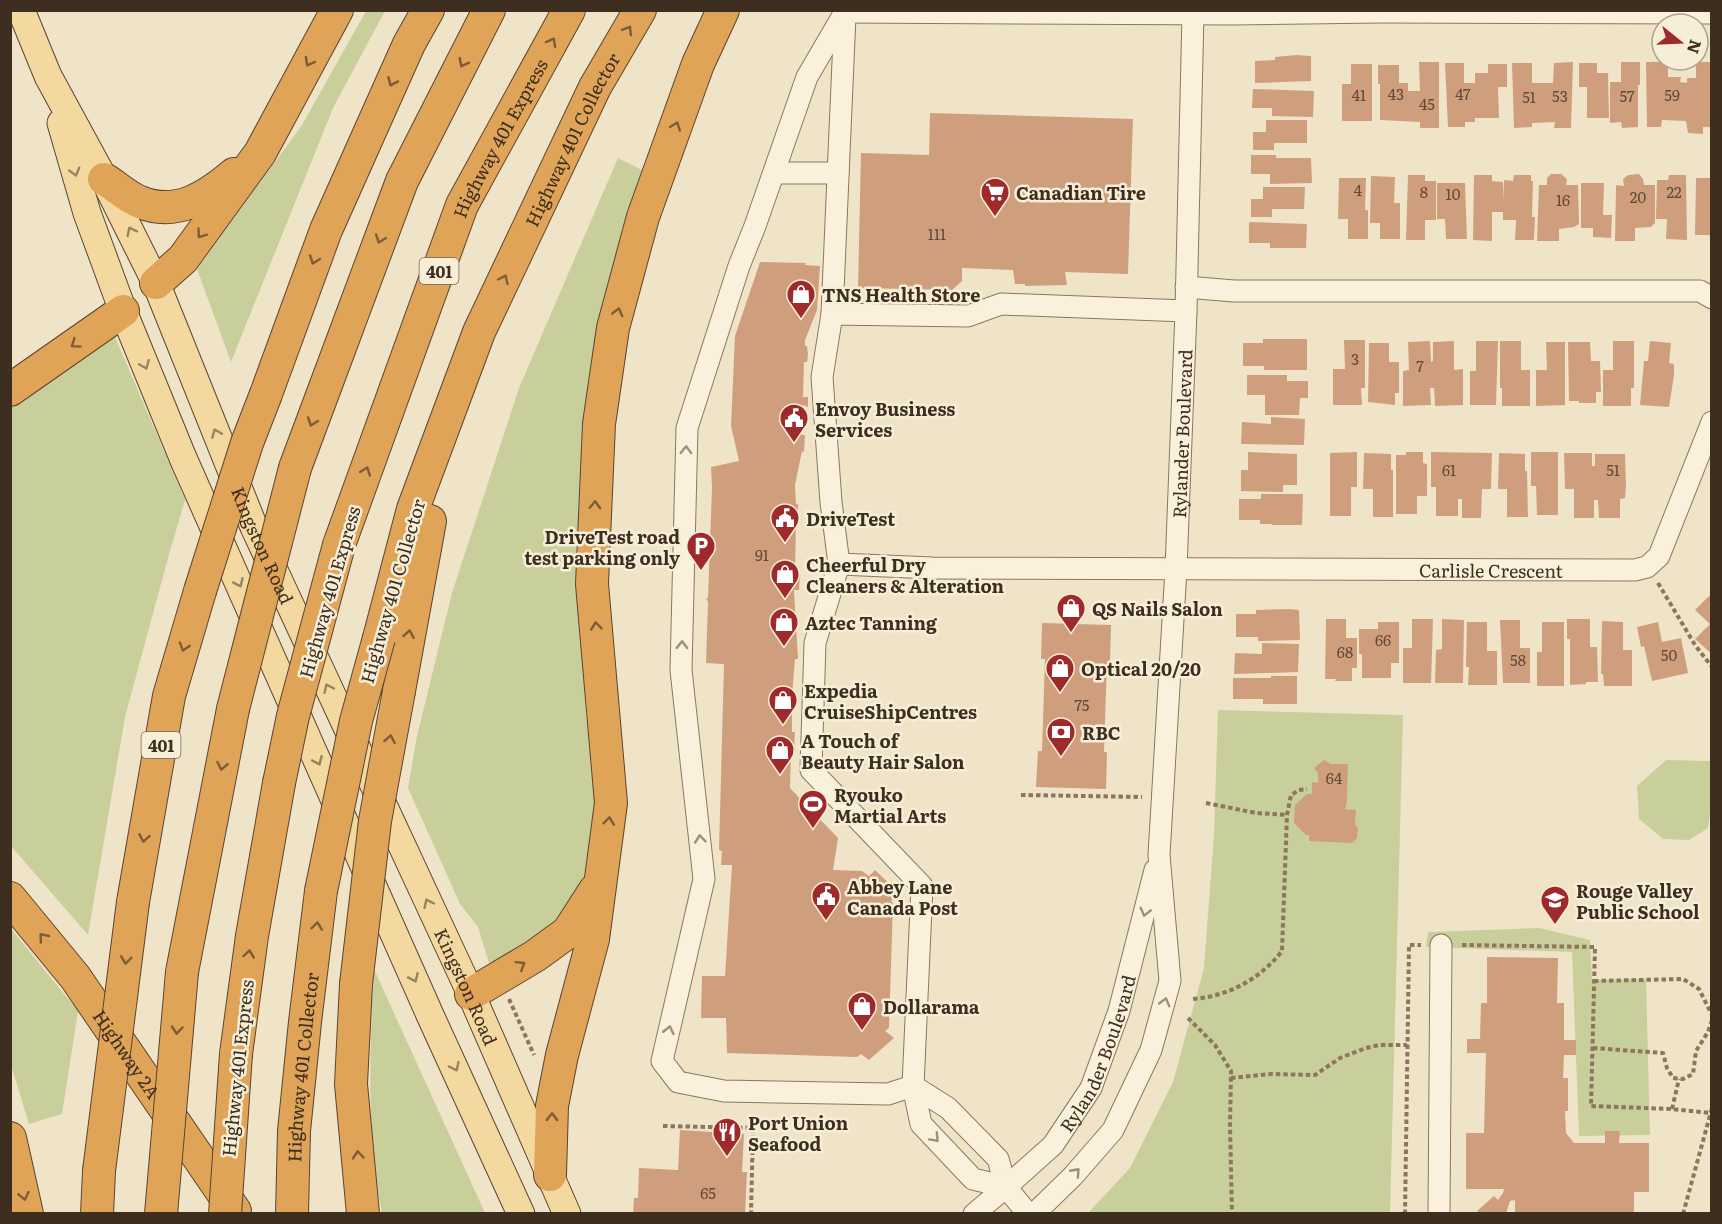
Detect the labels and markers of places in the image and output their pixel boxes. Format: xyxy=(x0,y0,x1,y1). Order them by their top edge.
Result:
supermarket icon: Canadian Tire xyxy=(979,176,1011,218)
place label: Canadian Tire xyxy=(1016,179,1146,206)
shop icon: TNS Health Store xyxy=(785,278,817,320)
place label: TNS Health Store xyxy=(822,281,980,308)
place label: Envoy Business Services xyxy=(815,395,955,443)
public building icon: Envoy Business Services xyxy=(778,402,810,444)
public building icon: DriveTest xyxy=(769,502,801,544)
place label: DriveTest xyxy=(806,505,895,532)
place label: DriveTest road test parking only xyxy=(524,523,680,571)
parking icon: DriveTest road test parking only xyxy=(685,530,717,572)
place label: Cheerful Dry Cleaners & Alteration xyxy=(806,551,1004,599)
shop icon: Cheerful Dry Cleaners & Alteration xyxy=(769,558,801,600)
shop icon: QS Nails Salon xyxy=(1055,592,1087,634)
place label: QS Nails Salon xyxy=(1092,595,1223,622)
shop icon: Aztec Tanning xyxy=(768,606,800,648)
place label: Aztec Tanning xyxy=(805,609,938,636)
shop icon: Optical 20/20 xyxy=(1044,652,1076,694)
place label: Optical 20/20 xyxy=(1081,655,1201,682)
place label: Expedia CruiseShipCentres xyxy=(804,677,977,725)
shop icon: Expedia CruiseShipCentres xyxy=(767,684,799,726)
bank icon: RBC xyxy=(1045,716,1077,758)
place label: RBC xyxy=(1082,719,1121,746)
place label: A Touch of Beauty Hair Salon xyxy=(801,727,965,775)
shop icon: A Touch of Beauty Hair Salon xyxy=(764,734,796,776)
place label: Ryouko Martial Arts xyxy=(834,781,946,829)
sports icon: Ryouko Martial Arts xyxy=(797,788,829,830)
place label: Abbey Lane Canada Post xyxy=(847,873,958,921)
place label: Rouge Valley Public School xyxy=(1576,877,1700,925)
public building icon: Abbey Lane Canada Post xyxy=(810,880,842,922)
school or university icon: Rouge Valley Public School xyxy=(1539,884,1571,926)
shop icon: Dollarama xyxy=(846,990,878,1032)
place label: Dollarama xyxy=(883,993,980,1020)
place label: Port Union Seafood xyxy=(748,1109,849,1157)
restaurant icon: Port Union Seafood xyxy=(711,1116,743,1158)

